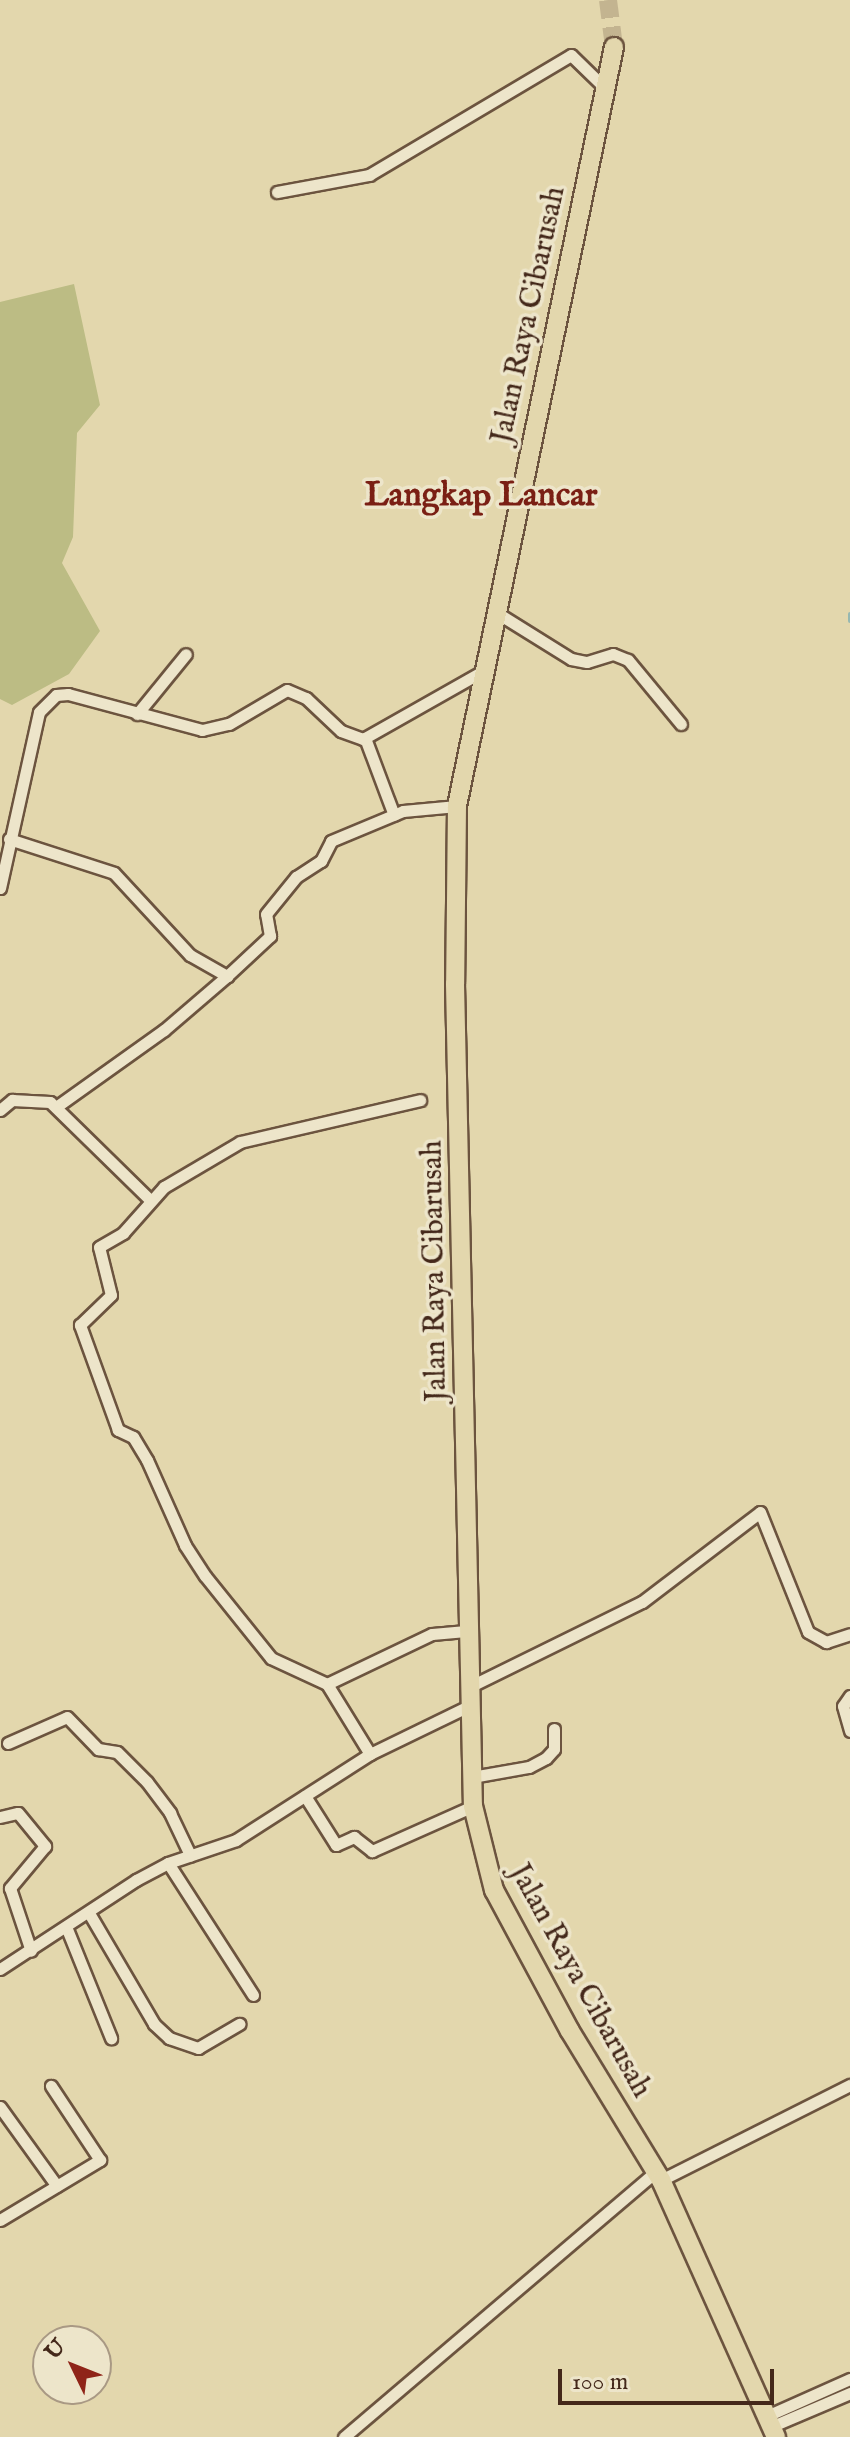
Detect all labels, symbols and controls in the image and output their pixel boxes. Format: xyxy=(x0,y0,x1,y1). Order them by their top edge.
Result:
street label: Jalan Raya Cibarusah xyxy=(484,183,574,447)
district label: Langkap Lancar xyxy=(365,476,597,516)
street label: Jalan Raya Cibarusah xyxy=(415,1140,455,1402)
street label: Jalan Raya Cibarusah xyxy=(501,1858,659,2104)
north arrow xyxy=(32,2325,112,2405)
text: U xyxy=(39,2334,73,2366)
scale bar xyxy=(562,2353,778,2403)
text: 100 m xyxy=(572,2367,628,2398)

